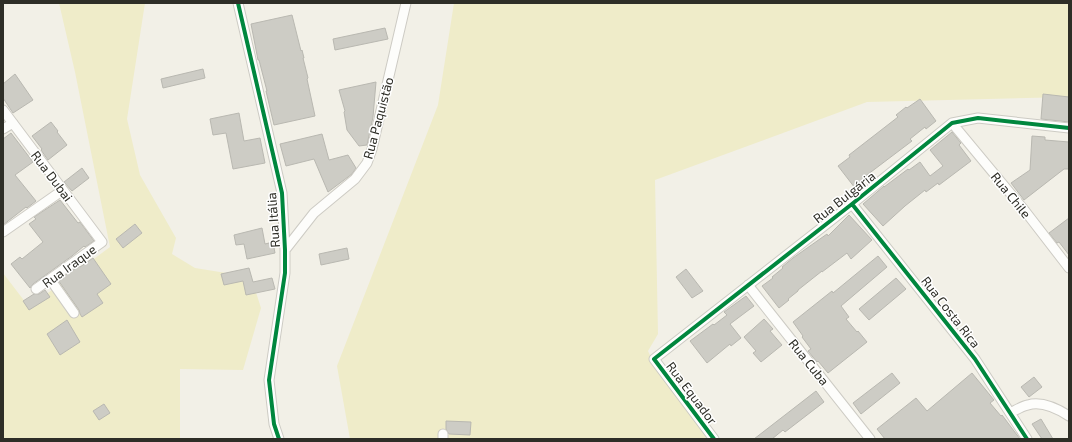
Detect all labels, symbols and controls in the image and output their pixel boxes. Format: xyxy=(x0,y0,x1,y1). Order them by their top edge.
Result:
street label: Rua Paquistão xyxy=(359,75,397,161)
street label: Rua Dubai xyxy=(28,148,76,204)
street label: Rua Bulgária xyxy=(810,168,878,226)
street label: Rua Chile xyxy=(988,169,1034,221)
street label: Rua Itália xyxy=(263,192,283,248)
street label: Rua Iraque xyxy=(39,241,99,291)
street label: Rua Costa Rica xyxy=(918,273,984,351)
street label: Rua Cuba xyxy=(786,336,832,388)
street label: Rua Equador xyxy=(663,358,721,428)

